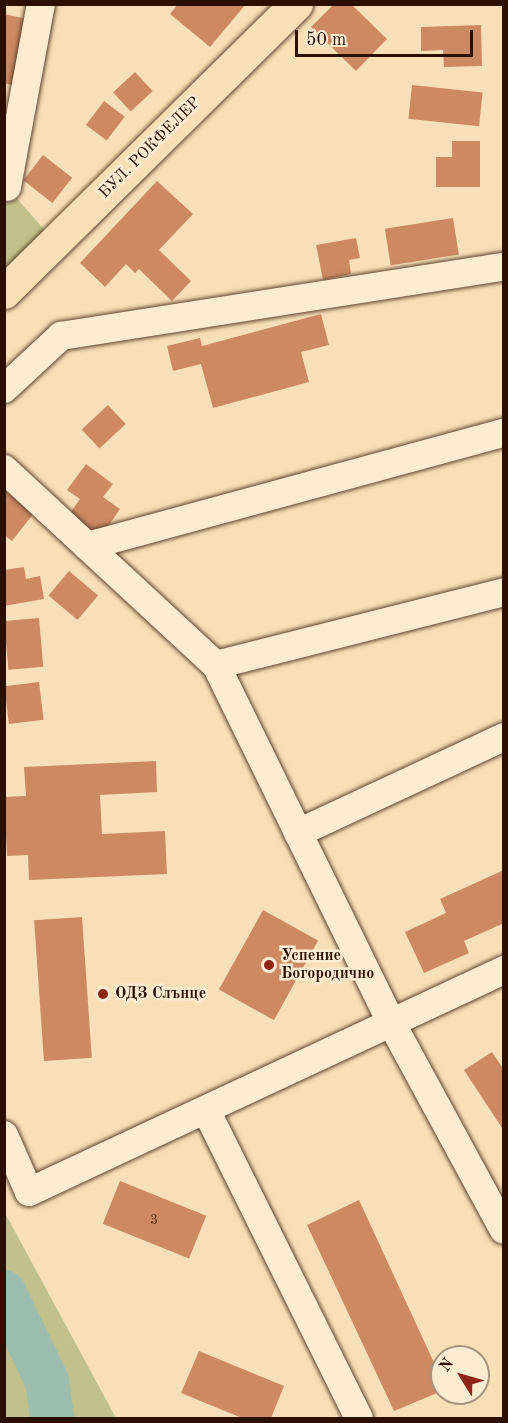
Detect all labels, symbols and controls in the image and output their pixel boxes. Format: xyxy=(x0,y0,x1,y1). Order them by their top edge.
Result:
scale bar xyxy=(298,18,476,56)
text: 50 m xyxy=(306,31,346,49)
street label: БУЛ. РОКФЕЛЕР xyxy=(95,93,205,203)
place label: Успение Богородично xyxy=(281,946,374,984)
marker: Успение Богородично xyxy=(262,958,276,972)
place label: ОДЗ Слънце xyxy=(115,984,206,1004)
marker: ОДЗ Слънце xyxy=(96,987,110,1001)
house number: 3 xyxy=(150,1212,158,1228)
north arrow xyxy=(430,1345,490,1405)
text: N xyxy=(437,1356,457,1375)

